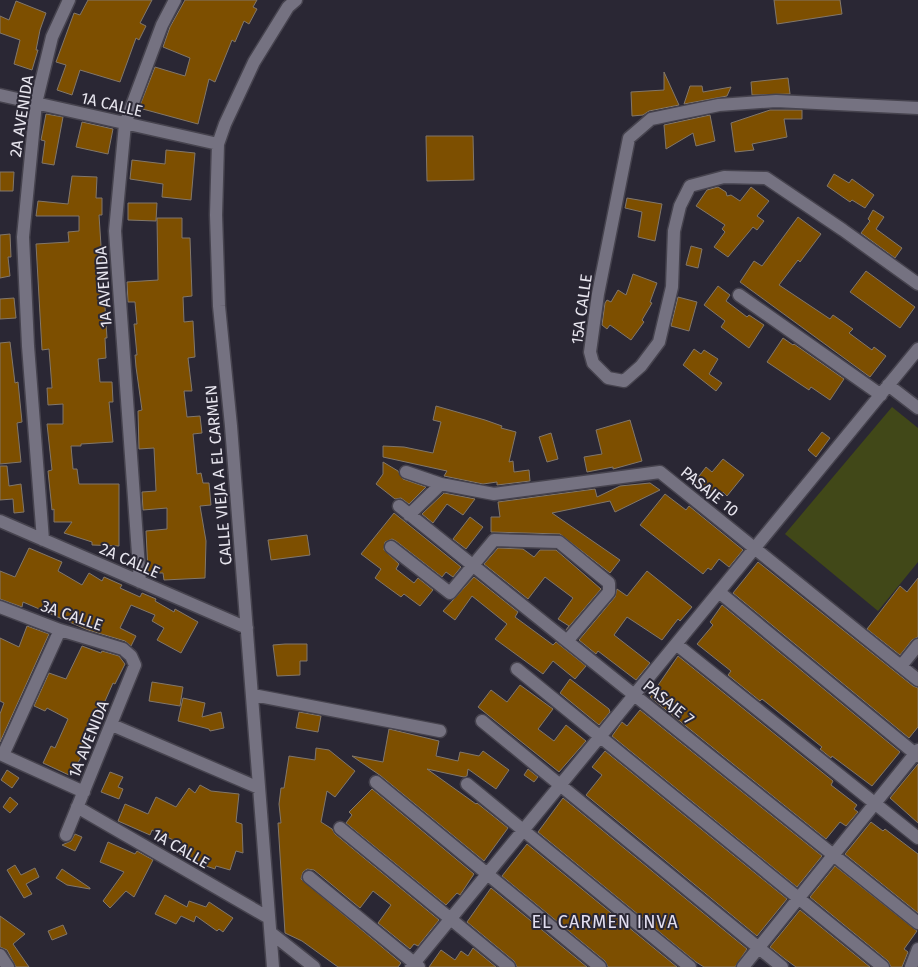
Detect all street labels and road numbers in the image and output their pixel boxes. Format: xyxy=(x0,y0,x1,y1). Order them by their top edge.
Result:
street label: 2A AVENIDA xyxy=(6,73,37,158)
street label: 1A CALLE xyxy=(79,88,145,121)
street label: 1A AVENIDA xyxy=(91,245,116,328)
street label: 15A CALLE xyxy=(567,273,596,346)
street label: CALLE VIEJA A EL CARMEN xyxy=(201,384,236,566)
street label: PASAJE 10 xyxy=(677,462,742,520)
street label: 2A CALLE xyxy=(97,539,163,582)
street label: 3A CALLE xyxy=(38,596,105,635)
street label: PASAJE 7 xyxy=(639,676,698,729)
street label: 1A AVENIDA xyxy=(64,697,113,781)
street label: 1A CALLE xyxy=(149,824,213,872)

